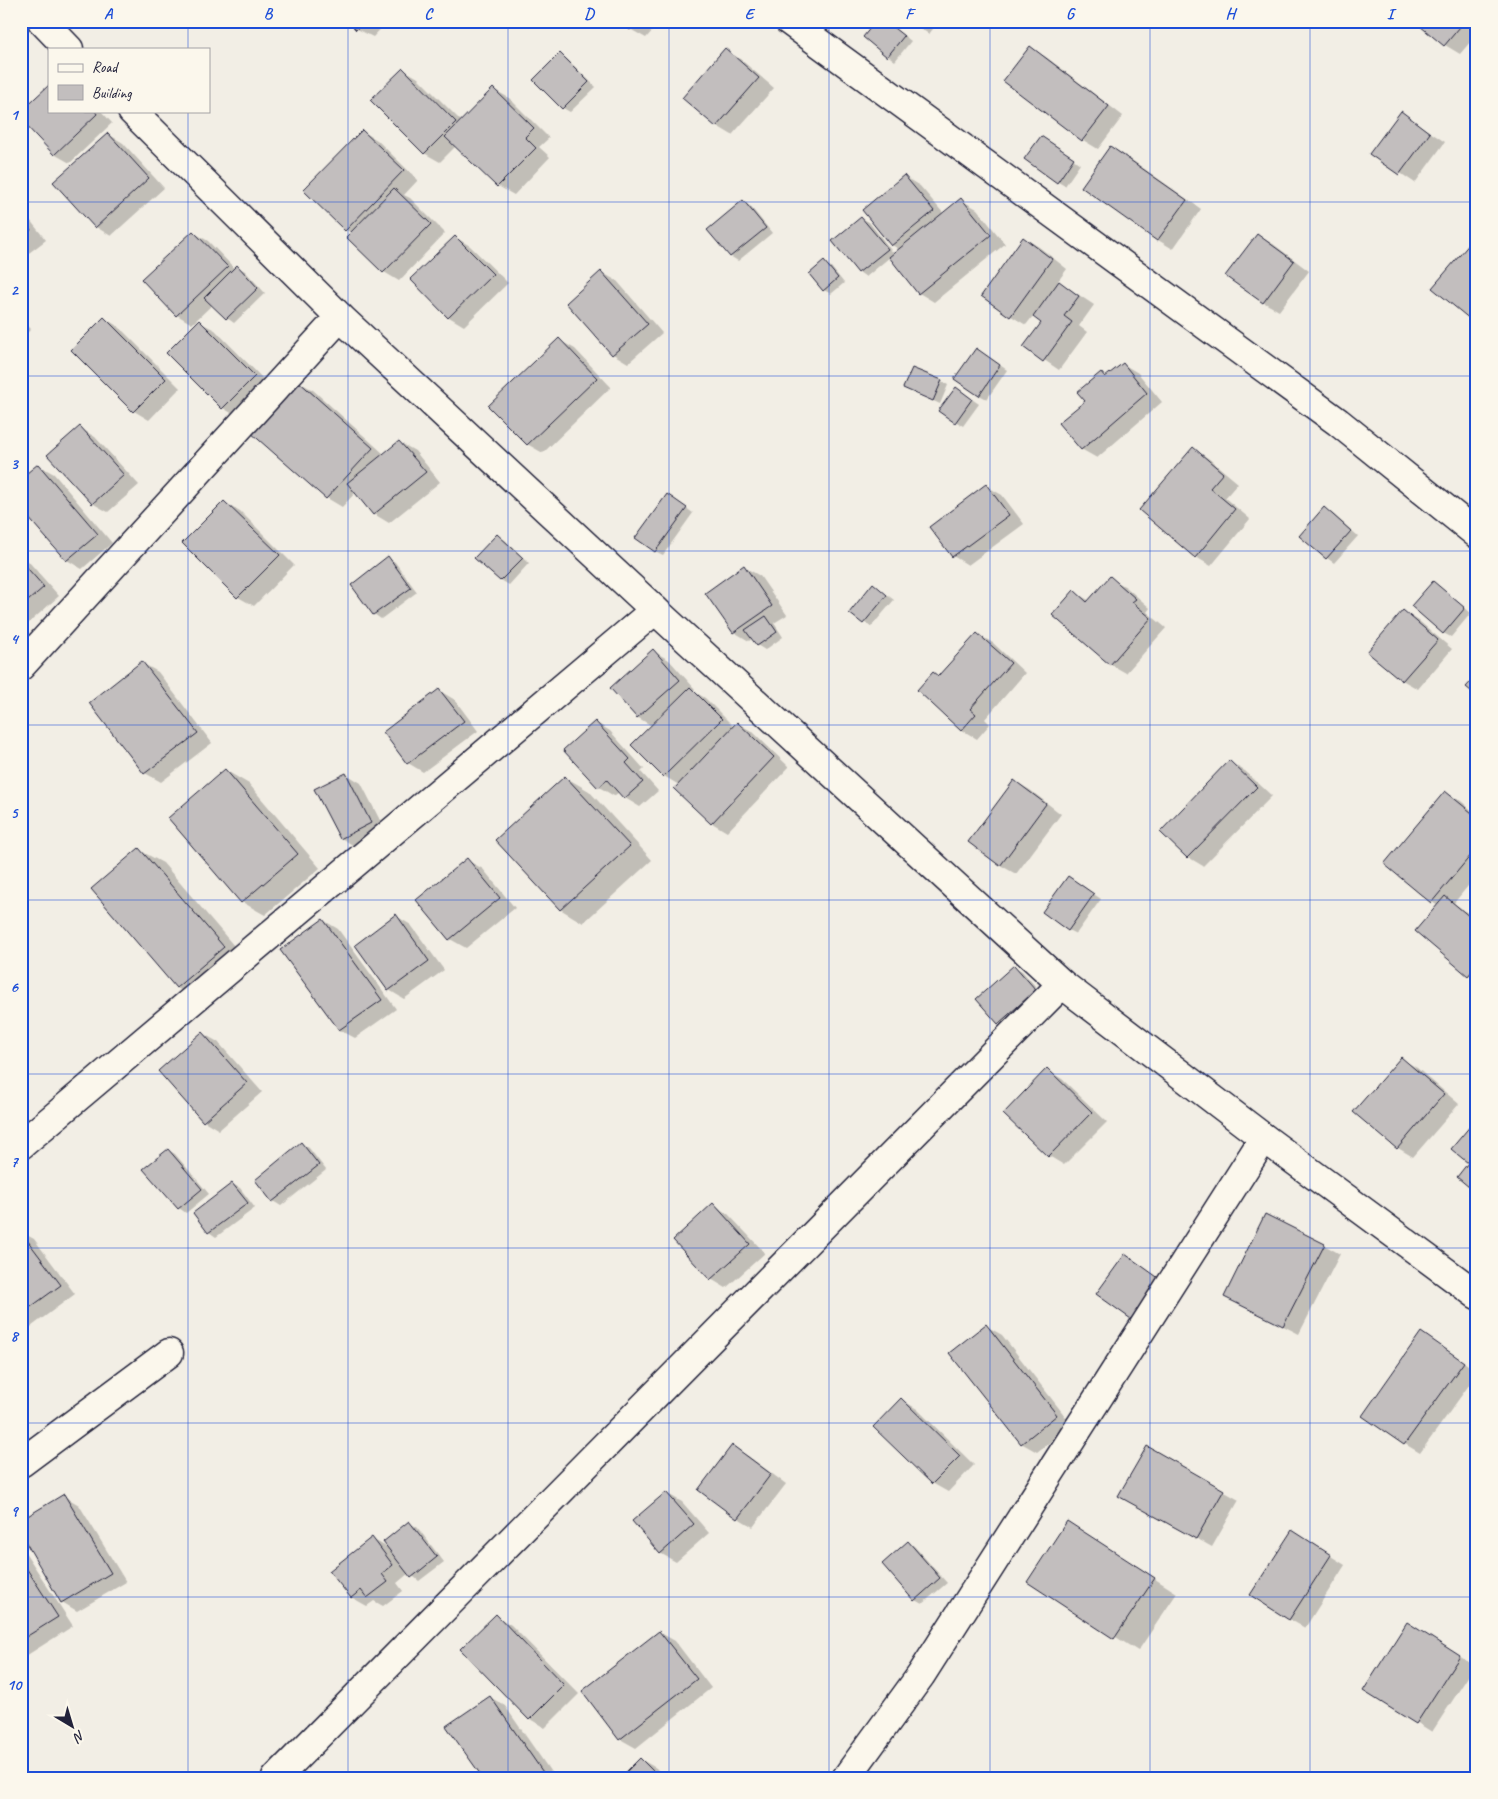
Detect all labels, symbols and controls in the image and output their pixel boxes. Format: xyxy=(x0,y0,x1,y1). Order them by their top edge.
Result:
text: A xyxy=(104,4,114,24)
text: B xyxy=(264,4,274,24)
text: C xyxy=(424,4,434,24)
text: D xyxy=(584,4,595,24)
text: E xyxy=(745,4,756,24)
text: F xyxy=(905,4,916,24)
text: G xyxy=(1066,4,1076,24)
text: H xyxy=(1225,4,1237,24)
text: I xyxy=(1387,4,1397,24)
legend xyxy=(48,48,210,112)
text: Road xyxy=(92,58,119,77)
text: Building xyxy=(92,84,132,103)
text: 1 xyxy=(10,105,19,125)
text: 2 xyxy=(10,280,19,300)
text: 3 xyxy=(10,454,19,474)
text: 4 xyxy=(10,629,19,649)
text: 5 xyxy=(11,803,20,823)
text: 6 xyxy=(10,977,19,997)
text: 7 xyxy=(10,1152,19,1172)
text: 8 xyxy=(10,1326,19,1346)
text: 9 xyxy=(10,1501,19,1521)
text: 10 xyxy=(7,1675,23,1695)
north arrow xyxy=(48,1702,98,1752)
text: N xyxy=(69,1726,88,1747)

